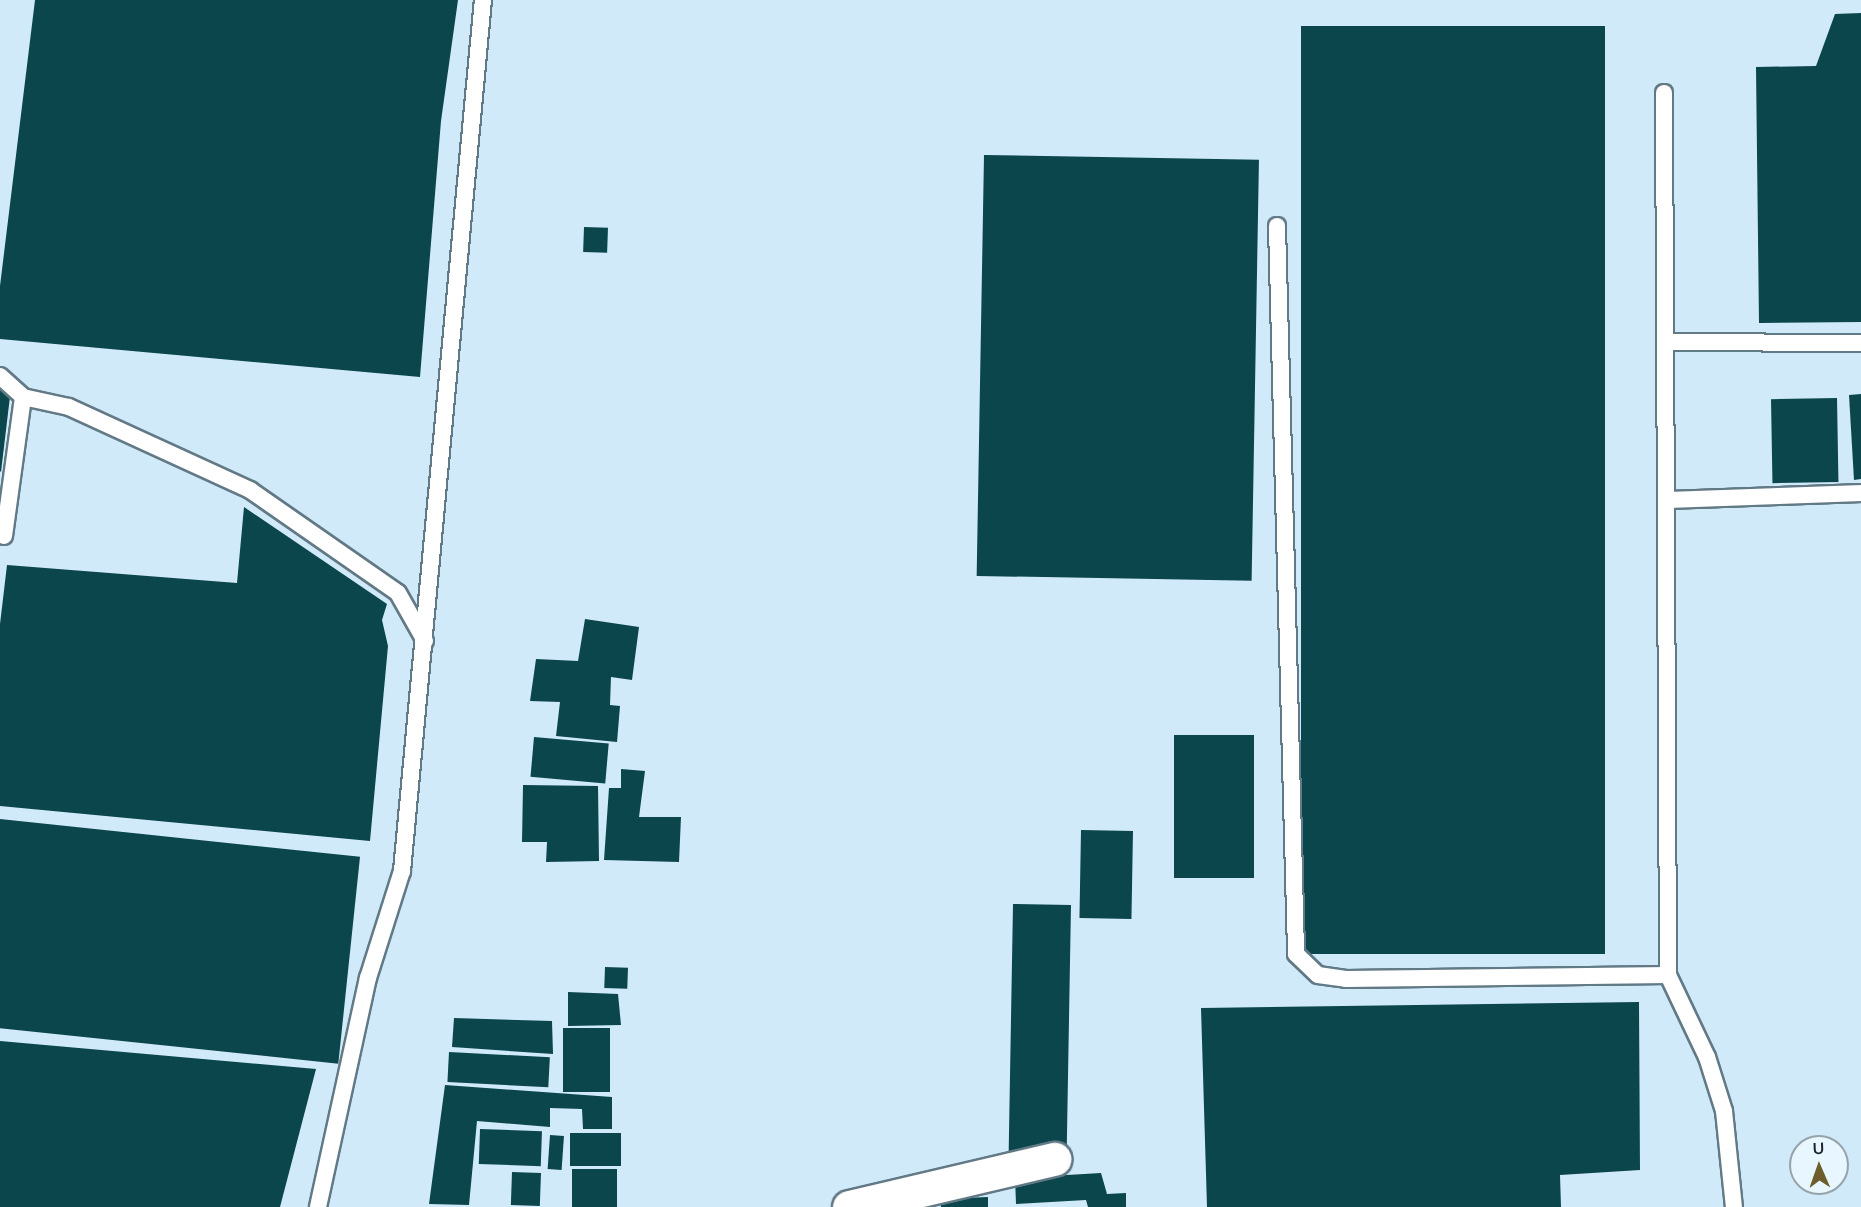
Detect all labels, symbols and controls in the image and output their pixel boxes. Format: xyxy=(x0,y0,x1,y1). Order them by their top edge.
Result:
north arrow xyxy=(1789,1135,1849,1195)
text: U xyxy=(1812,1138,1825,1160)

